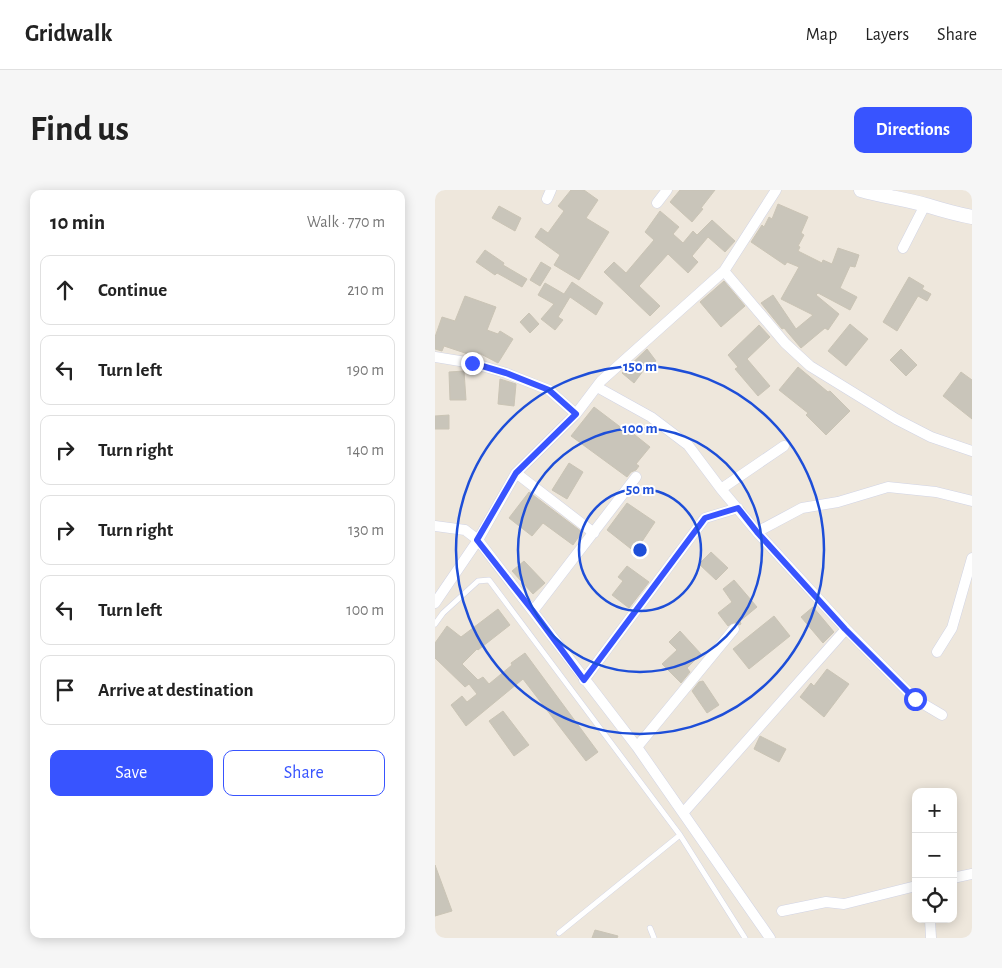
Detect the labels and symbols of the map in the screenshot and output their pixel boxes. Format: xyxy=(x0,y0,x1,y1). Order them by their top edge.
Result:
route end xyxy=(461,352,484,375)
text: 150 m xyxy=(623,359,657,374)
text: 100 m xyxy=(622,421,658,436)
text: 50 m xyxy=(626,482,654,497)
centre of rings xyxy=(631,541,649,559)
route start xyxy=(904,688,927,711)

